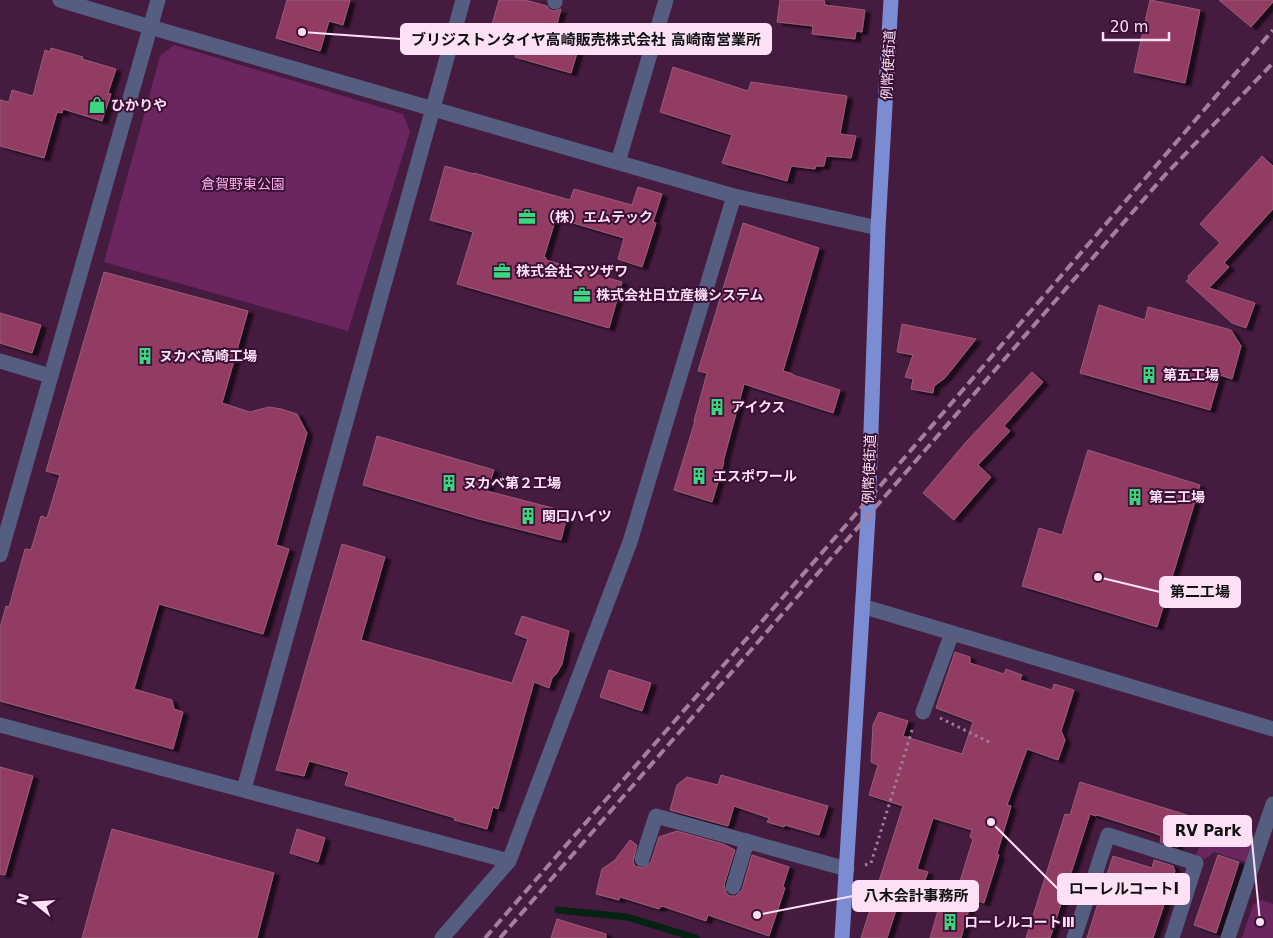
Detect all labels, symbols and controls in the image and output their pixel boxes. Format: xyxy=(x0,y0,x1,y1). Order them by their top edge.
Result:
scale bar xyxy=(1103,10,1169,42)
text: 20 m xyxy=(1110,18,1148,36)
callout: ブリジストンタイヤ高崎販売株式会社 高崎南営業所 xyxy=(401,24,771,54)
street label: 例幣使街道 xyxy=(878,30,898,100)
text: ブリジストンタイヤ高崎販売株式会社 高崎南営業所 xyxy=(411,31,761,49)
shop icon: ひかりや xyxy=(87,95,107,115)
place label: ひかりや xyxy=(111,97,167,113)
park label: 倉賀野東公園 xyxy=(201,176,285,192)
office icon: （株）エムテック xyxy=(517,207,537,227)
place label: （株）エムテック xyxy=(541,209,653,225)
office icon: 株式会社マツザワ xyxy=(492,261,512,281)
place label: 株式会社マツザワ xyxy=(516,263,628,279)
office icon: 株式会社日立産機システム xyxy=(572,285,592,305)
place label: 株式会社日立産機システム xyxy=(596,287,764,303)
building icon: ヌカべ高崎工場 xyxy=(135,346,155,366)
place label: ヌカべ高崎工場 xyxy=(159,348,257,364)
building icon: 第五工場 xyxy=(1139,365,1159,385)
place label: 第五工場 xyxy=(1163,367,1219,383)
building icon: アイクス xyxy=(707,397,727,417)
place label: アイクス xyxy=(731,399,786,415)
street label: 例幣使街道 xyxy=(860,434,878,504)
building icon: エスポワール xyxy=(689,466,709,486)
place label: エスポワール xyxy=(713,468,797,484)
building icon: ヌカべ第２工場 xyxy=(439,473,459,493)
place label: ヌカべ第２工場 xyxy=(463,475,561,491)
building icon: 第三工場 xyxy=(1125,487,1145,507)
place label: 第三工場 xyxy=(1149,489,1205,505)
building icon: 関口ハイツ xyxy=(518,506,538,526)
place label: 関口ハイツ xyxy=(542,508,612,524)
callout: 第二工場 xyxy=(1160,577,1240,607)
text: 第二工場 xyxy=(1170,583,1230,601)
callout: RV Park xyxy=(1164,816,1251,846)
text: RV Park xyxy=(1175,822,1242,840)
callout: ローレルコートⅠ xyxy=(1058,874,1189,904)
north arrow xyxy=(10,878,60,928)
text: ローレルコートⅠ xyxy=(1069,880,1179,898)
callout: 八木会計事務所 xyxy=(853,881,978,911)
text: 八木会計事務所 xyxy=(863,887,969,905)
text: N xyxy=(13,891,32,907)
building icon: ローレルコートⅢ xyxy=(940,912,960,932)
place label: ローレルコートⅢ xyxy=(964,914,1075,930)

